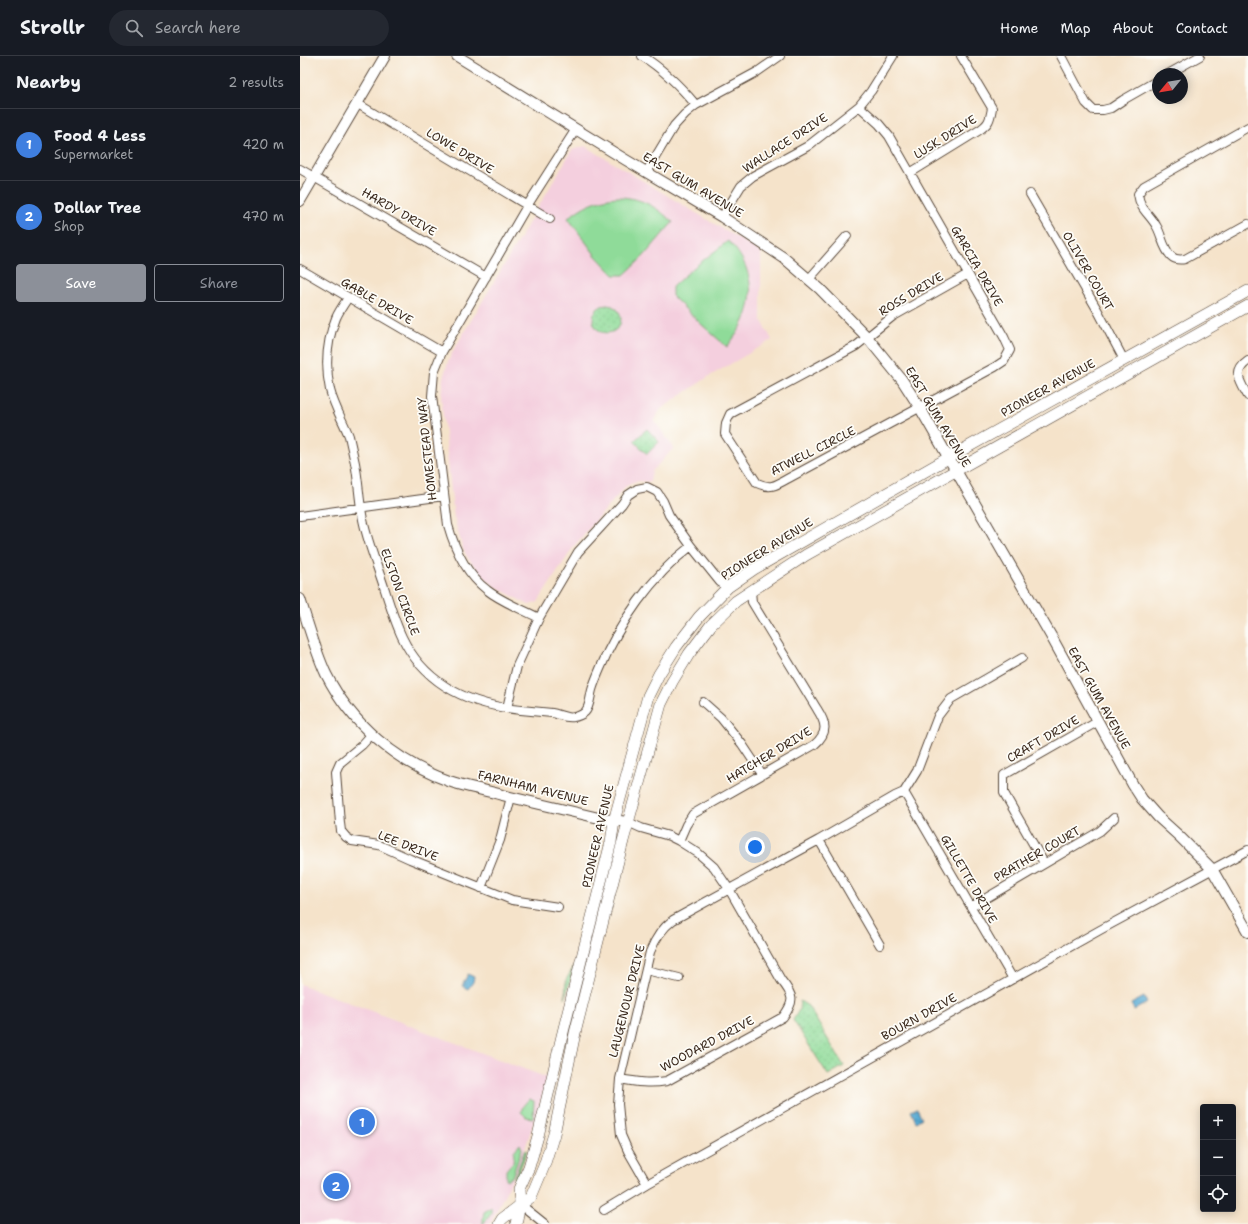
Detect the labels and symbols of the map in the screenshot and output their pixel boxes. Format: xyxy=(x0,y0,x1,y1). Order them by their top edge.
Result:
north arrow xyxy=(1152,68,1188,104)
street label: WALLACE DRIVE xyxy=(739,110,831,176)
street label: LUSK DRIVE xyxy=(911,111,979,163)
street label: LOWE DRIVE xyxy=(423,124,497,178)
street label: EAST GUM AVENUE xyxy=(640,149,746,221)
street label: HARDY DRIVE xyxy=(359,184,439,240)
street label: GARCIA DRIVE xyxy=(947,223,1007,309)
street label: OLIVER COURT xyxy=(1059,229,1117,314)
street label: ROSS DRIVE xyxy=(876,268,946,320)
street label: GABLE DRIVE xyxy=(338,274,416,328)
street label: PIONEER AVENUE xyxy=(998,355,1098,421)
street label: EAST GUM AVENUE xyxy=(902,364,974,470)
street label: HOMESTEAD WAY xyxy=(414,396,440,502)
street label: ATWELL CIRCLE xyxy=(768,423,858,479)
street label: PIONEER AVENUE xyxy=(718,514,816,584)
street label: ELSTON CIRCLE xyxy=(377,546,423,638)
street label: EAST GUM AVENUE xyxy=(1064,644,1134,752)
street label: CRAFT DRIVE xyxy=(1004,712,1082,766)
street label: HATCHER DRIVE xyxy=(723,723,815,787)
street label: FARNHAM AVENUE xyxy=(476,767,590,809)
street label: PIONEER AVENUE xyxy=(578,783,618,889)
street label: PRATHER COURT xyxy=(991,822,1084,885)
street label: LEE DRIVE xyxy=(375,827,441,865)
street label: GILLETTE DRIVE xyxy=(937,832,1001,926)
your location xyxy=(745,837,765,857)
street label: LAUGENOUR DRIVE xyxy=(605,943,649,1059)
street label: BOURN DRIVE xyxy=(878,990,960,1044)
street label: WOODARD DRIVE xyxy=(657,1012,757,1076)
pin: 1 xyxy=(349,1107,375,1137)
pin: 2 xyxy=(323,1171,349,1201)

